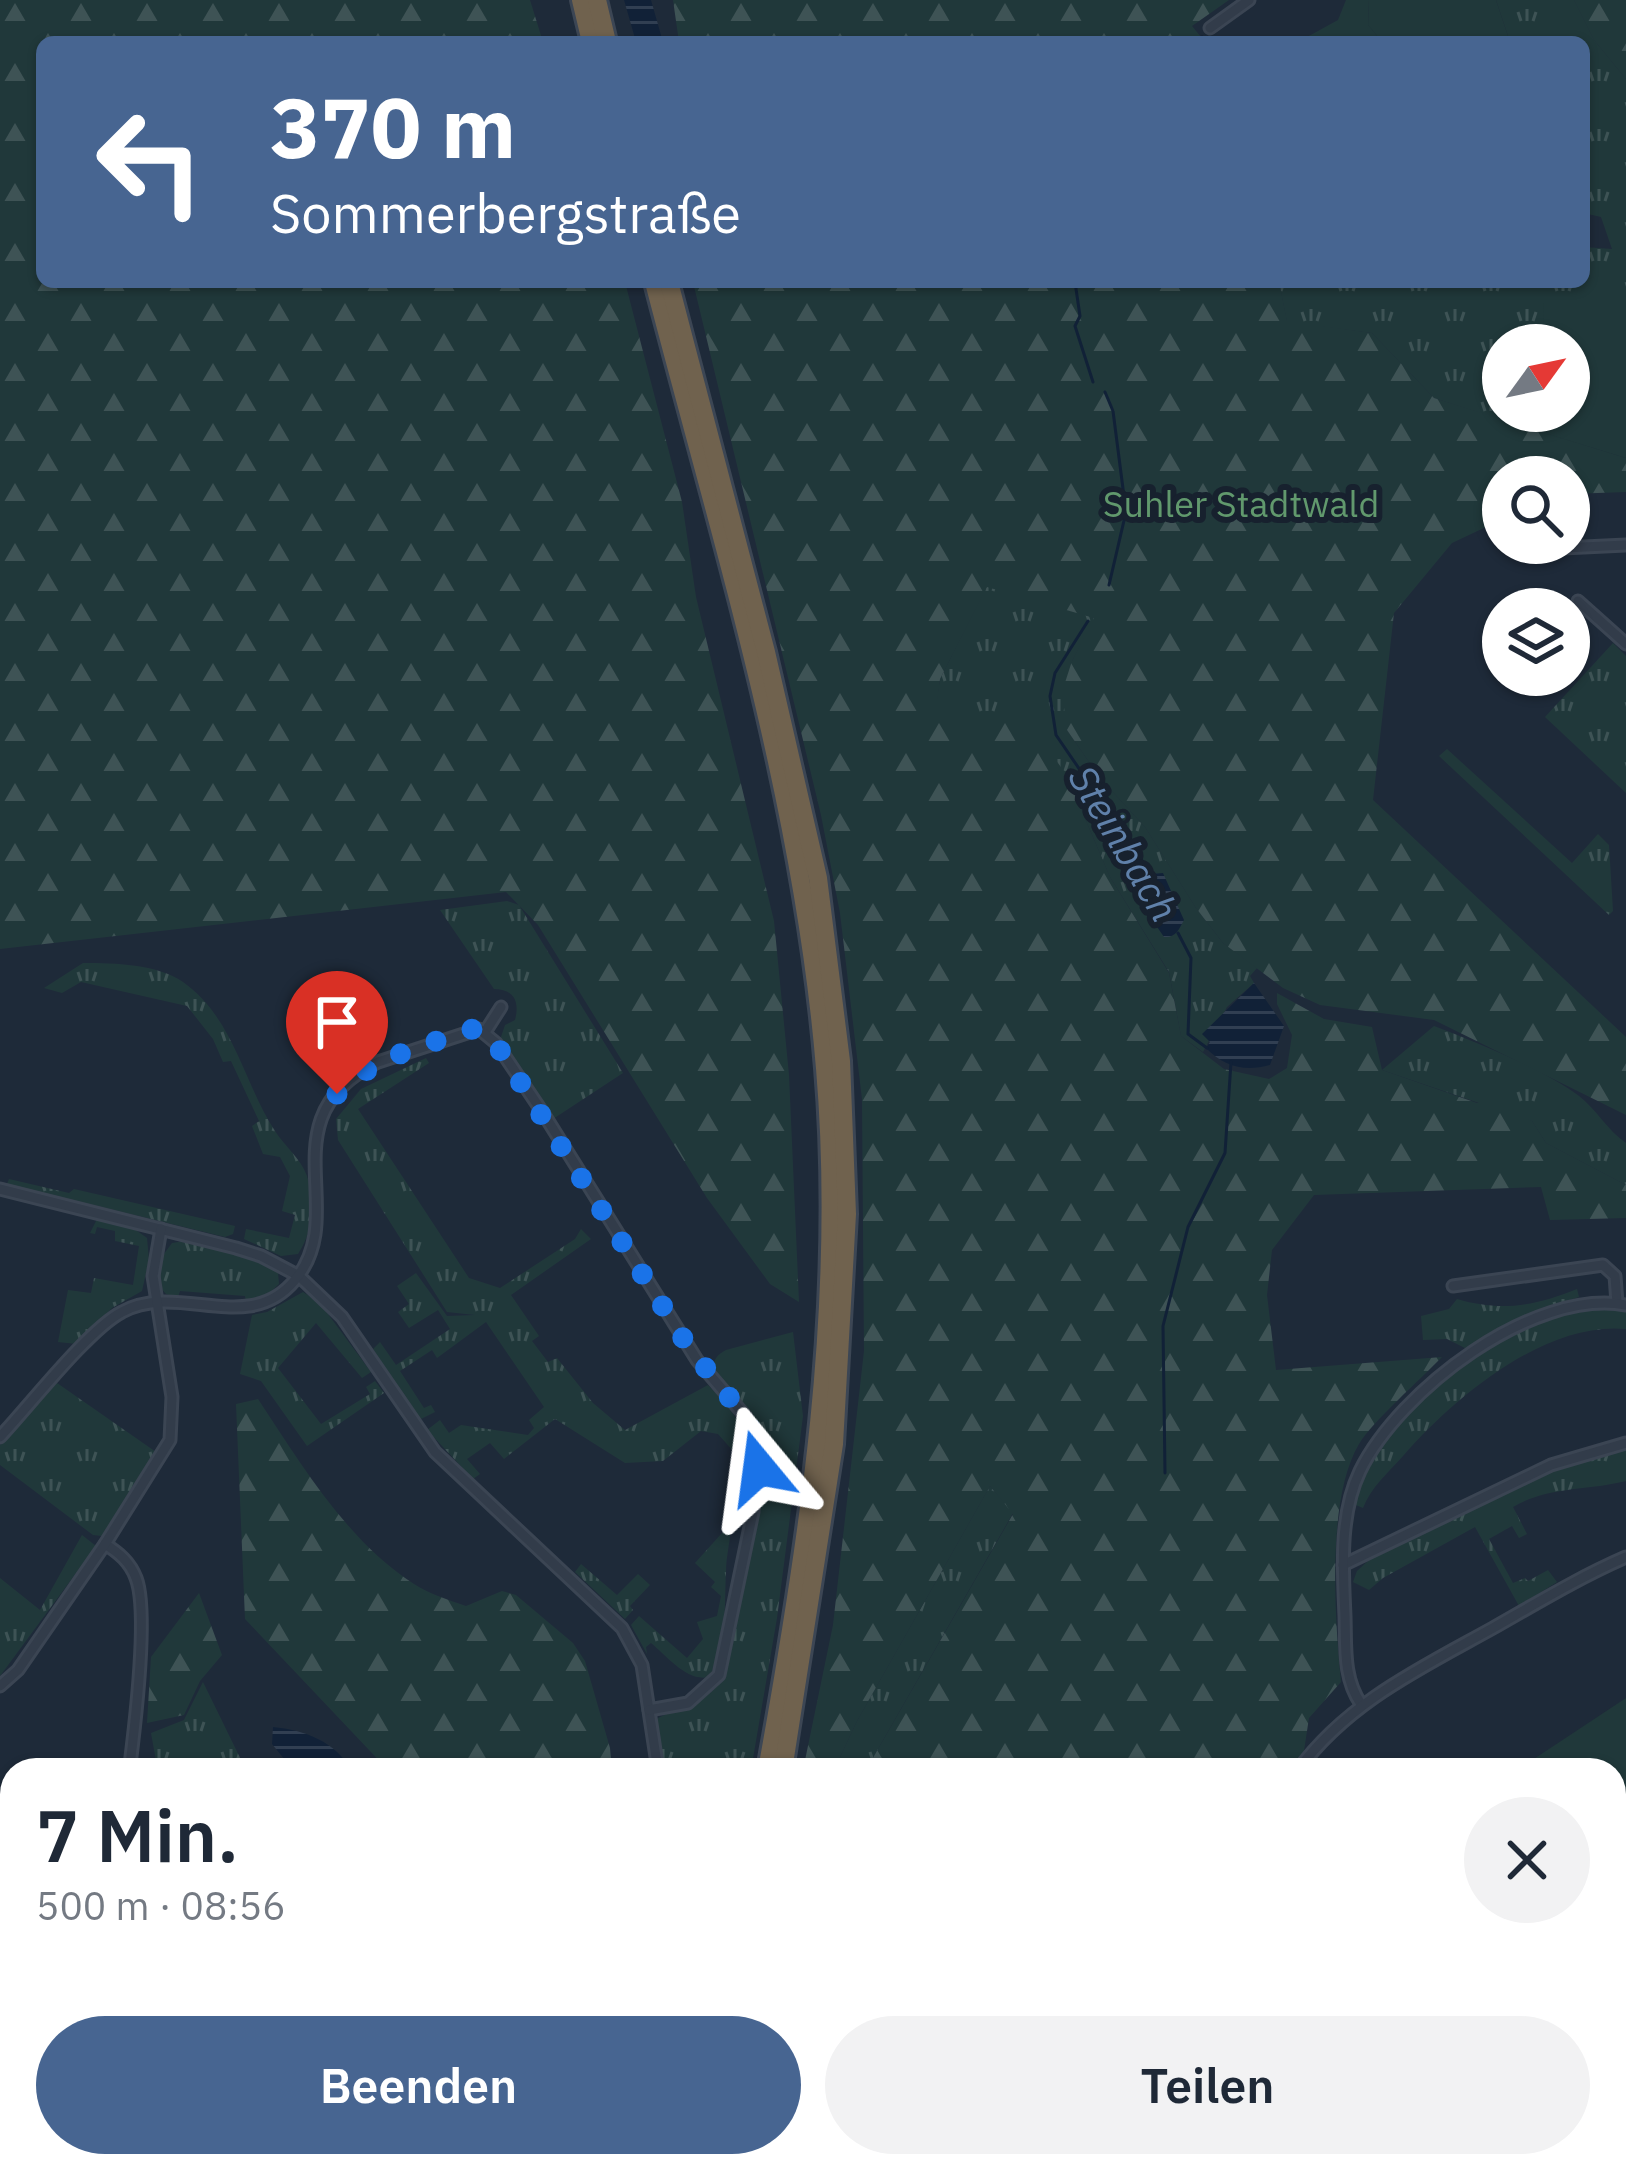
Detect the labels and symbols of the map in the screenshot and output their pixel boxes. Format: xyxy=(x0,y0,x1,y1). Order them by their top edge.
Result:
north arrow xyxy=(1482,324,1590,432)
park label: Suhler Stadtwald xyxy=(1103,480,1379,527)
water label: Steinbach xyxy=(1058,756,1190,930)
pin xyxy=(286,971,388,1094)
position arrow xyxy=(696,1405,822,1531)

